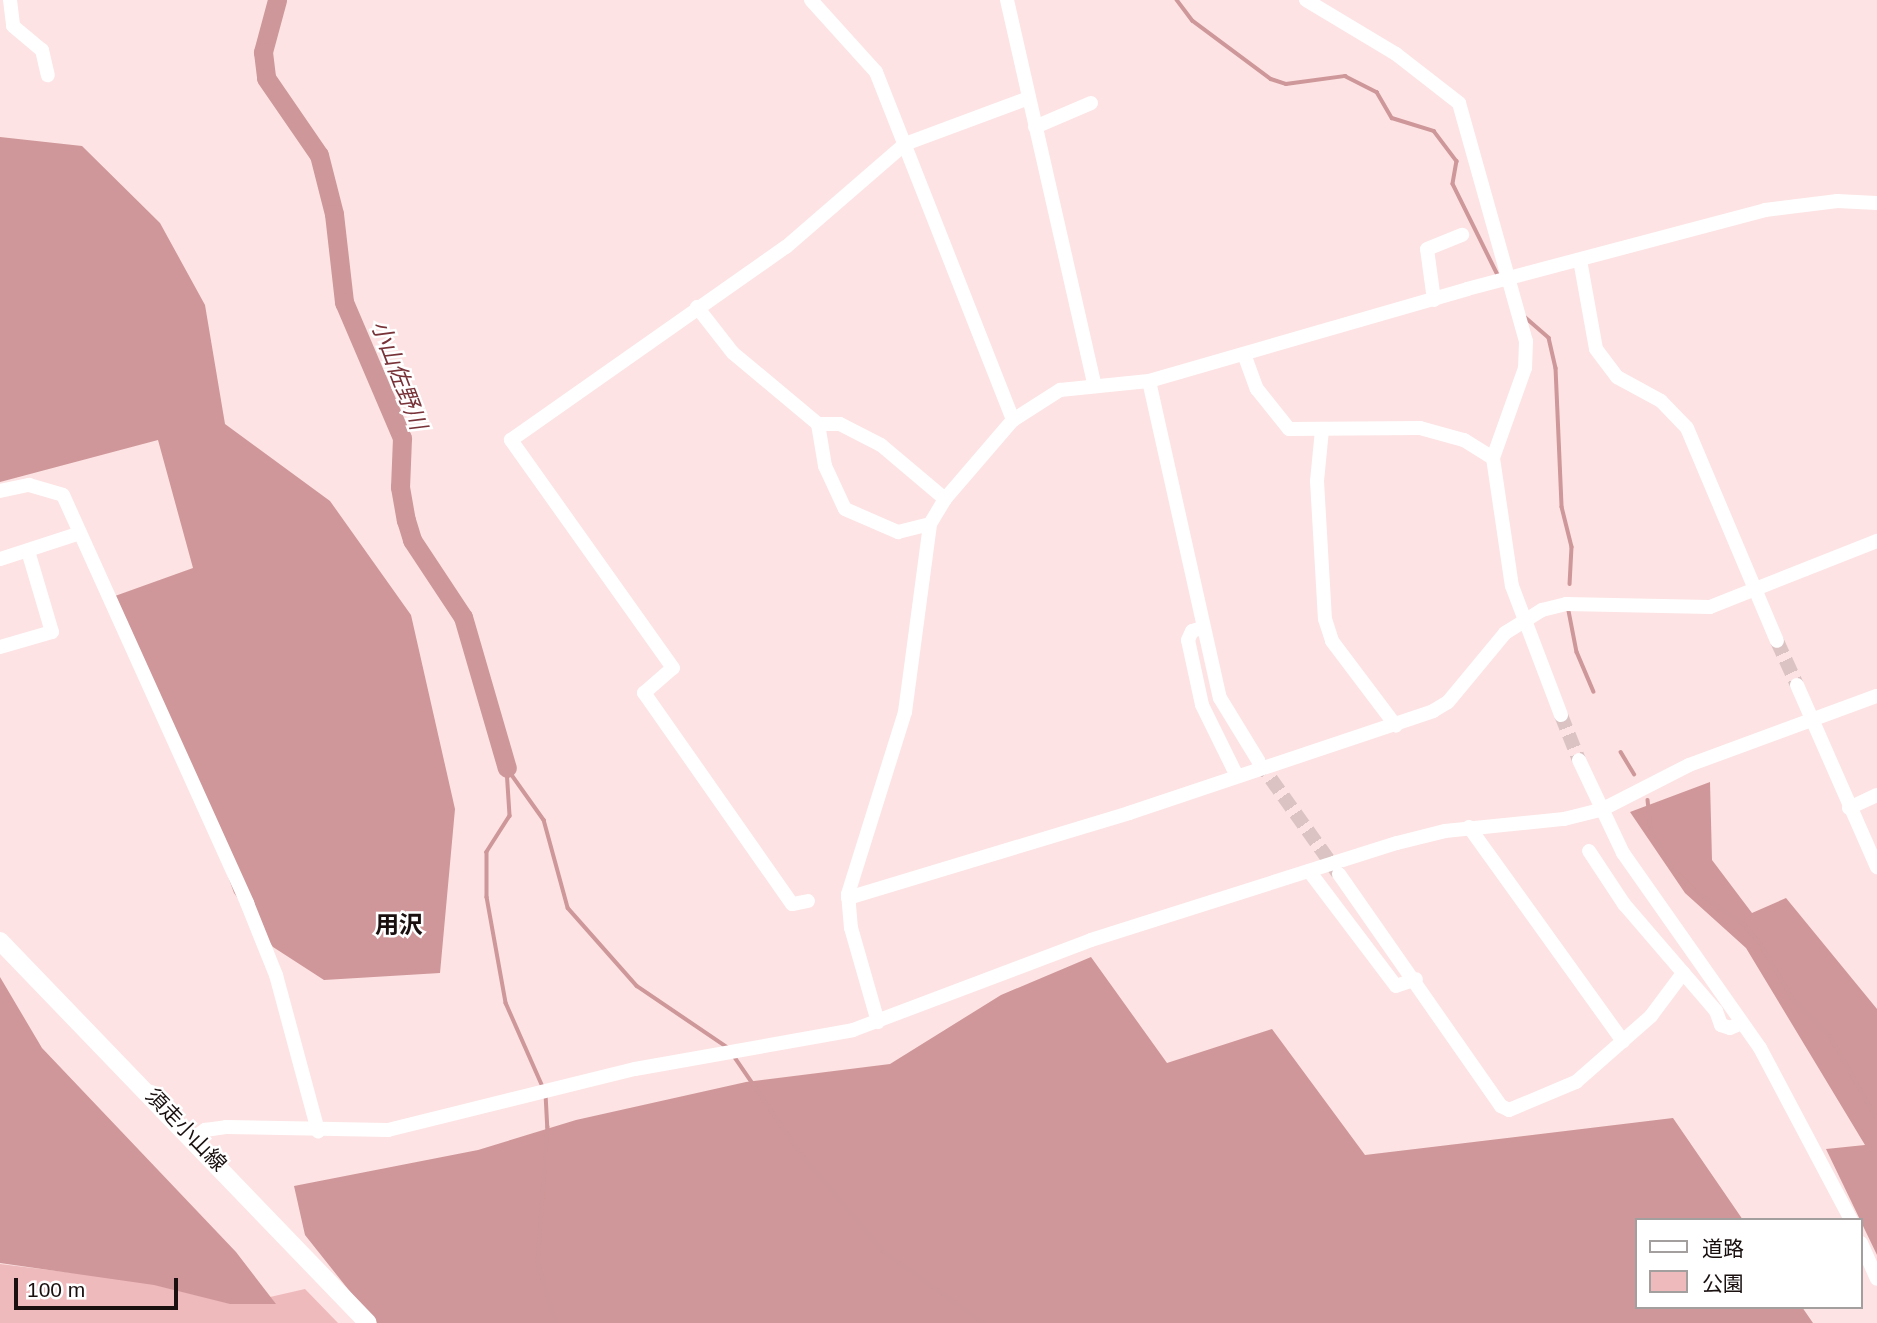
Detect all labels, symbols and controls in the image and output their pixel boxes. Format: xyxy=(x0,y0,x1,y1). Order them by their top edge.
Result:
water label: 小山佐野川 xyxy=(366,316,432,434)
district label: 用沢 xyxy=(375,911,423,939)
street label: 須走小山線 xyxy=(140,1083,232,1177)
legend xyxy=(1636,1218,1863,1309)
text: 道路 xyxy=(1702,1237,1744,1260)
scale bar xyxy=(18,1264,182,1308)
text: 公園 xyxy=(1702,1272,1744,1295)
text: 100 m xyxy=(27,1278,85,1301)

